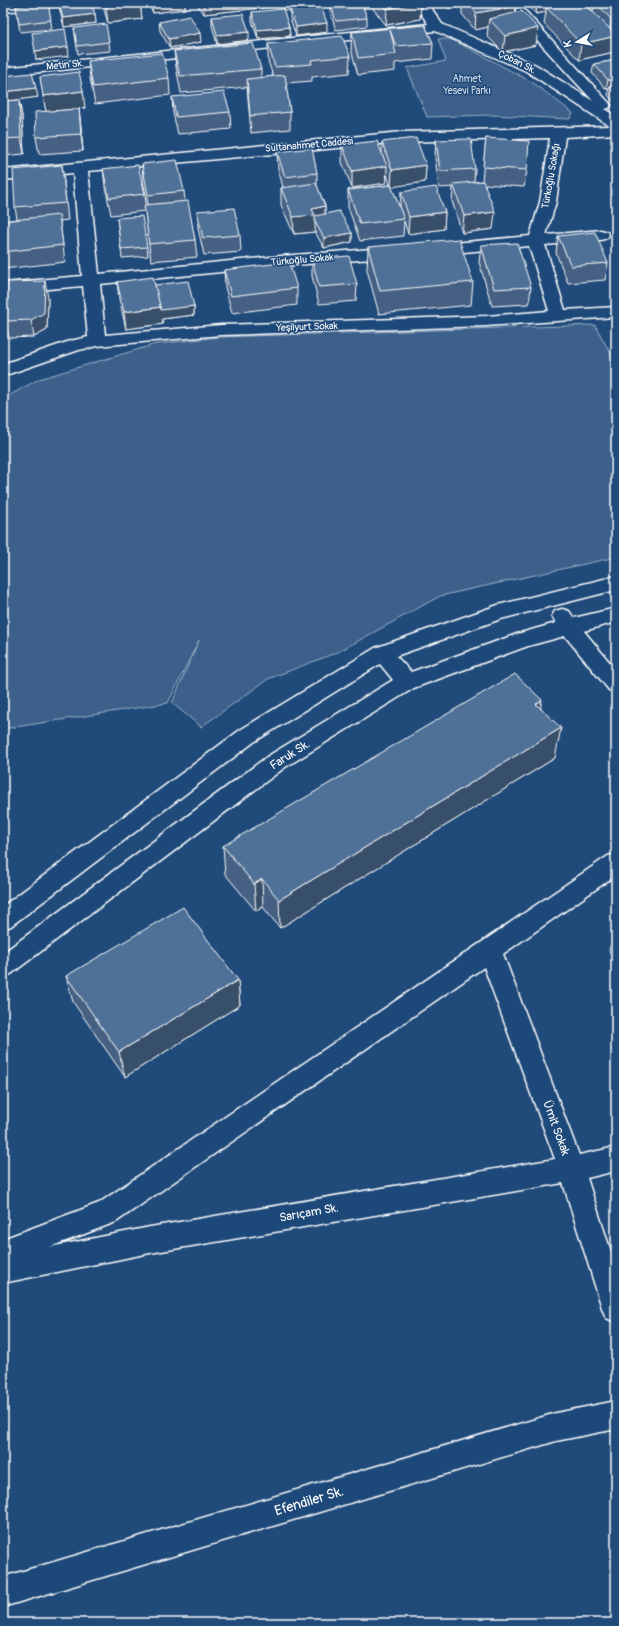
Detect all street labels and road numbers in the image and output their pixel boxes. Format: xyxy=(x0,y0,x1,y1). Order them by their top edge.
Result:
street label: Çoban Sk. xyxy=(496,48,538,76)
street label: Metin Sk. xyxy=(46,57,84,73)
street label: Sultanahmet Caddesi xyxy=(264,135,354,155)
street label: Türkoğlu Sokağı xyxy=(539,142,563,210)
street label: Türkoğlu Sokak xyxy=(270,251,335,269)
street label: Yeşilyurt Sokak xyxy=(275,320,339,334)
street label: Faruk Sk. xyxy=(267,737,313,773)
street label: Ümit Sokak xyxy=(539,1098,574,1158)
street label: Sarıçam Sk. xyxy=(278,1200,340,1226)
street label: Efendiler Sk. xyxy=(272,1482,346,1520)

